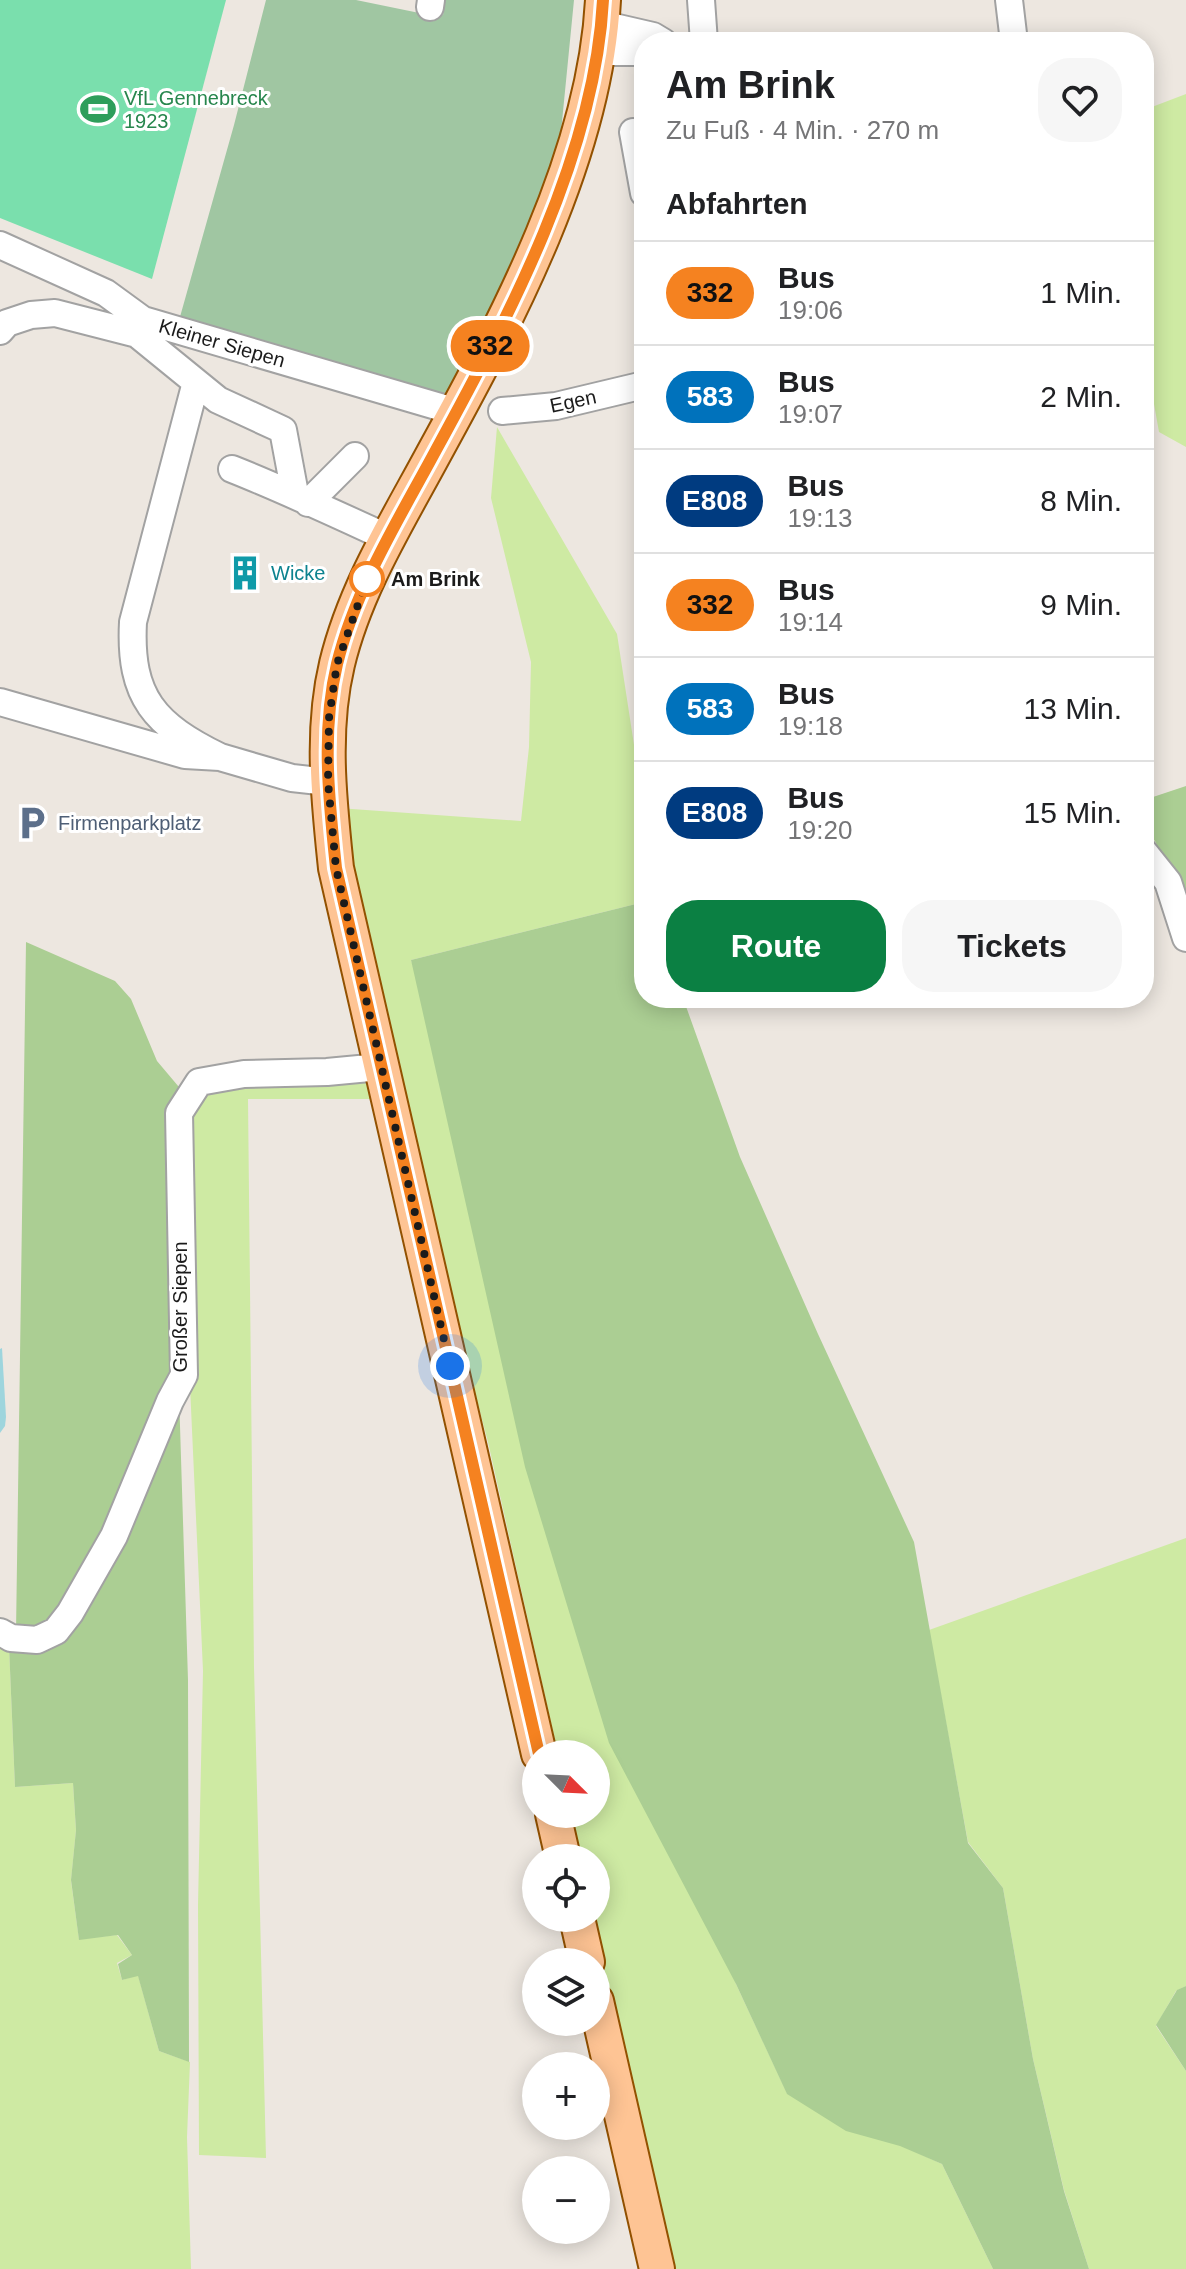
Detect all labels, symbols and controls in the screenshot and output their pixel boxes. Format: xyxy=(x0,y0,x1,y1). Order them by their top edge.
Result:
button: heart xyxy=(1038,58,1122,142)
text: Am Brink xyxy=(666,64,835,106)
place label: VfL Gennebreck 1923 xyxy=(124,87,269,132)
sports icon: VfL Gennebreck 1923 xyxy=(79,90,117,128)
text: Zu Fuß · 4 Min. · 270 m xyxy=(666,115,939,145)
text: Abfahrten xyxy=(666,187,808,220)
text: Bus xyxy=(778,261,835,294)
text: 1 Min. xyxy=(1040,276,1122,309)
text: 332 xyxy=(687,277,733,308)
text: 19:06 xyxy=(778,295,843,325)
street label: Kleiner Siepen xyxy=(156,314,288,372)
line badge: 332 xyxy=(444,320,536,372)
text: 332 xyxy=(467,330,513,361)
text: Bus xyxy=(778,365,835,398)
text: 2 Min. xyxy=(1040,380,1122,413)
text: 583 xyxy=(687,381,733,412)
street label: Egen xyxy=(548,385,598,417)
text: 19:07 xyxy=(778,399,843,429)
text: Bus xyxy=(787,469,844,502)
text: 8 Min. xyxy=(1040,484,1122,517)
text: E808 xyxy=(682,485,747,516)
text: 19:13 xyxy=(787,503,852,533)
building icon: Wicke xyxy=(226,554,264,592)
place label: Wicke xyxy=(271,562,325,584)
marker: Am Brink xyxy=(350,562,384,596)
place label: Am Brink xyxy=(391,568,481,590)
text: Bus xyxy=(778,573,835,606)
text: 9 Min. xyxy=(1040,588,1122,621)
text: 332 xyxy=(687,589,733,620)
text: 19:14 xyxy=(778,607,843,637)
text: Bus xyxy=(778,677,835,710)
text: 13 Min. xyxy=(1024,692,1122,725)
text: 583 xyxy=(687,693,733,724)
text: 19:18 xyxy=(778,711,843,741)
text: Bus xyxy=(787,781,844,814)
text: 15 Min. xyxy=(1024,796,1122,829)
text: E808 xyxy=(682,797,747,828)
parking icon: Firmenparkplatz xyxy=(13,804,51,842)
place label: Firmenparkplatz xyxy=(58,812,201,834)
text: 19:20 xyxy=(787,815,852,845)
button: Route xyxy=(666,900,886,992)
button: Tickets xyxy=(902,900,1122,992)
street label: Großer Siepen xyxy=(169,1241,191,1373)
your location xyxy=(430,1346,470,1386)
north arrow xyxy=(522,1740,610,1828)
map controls xyxy=(522,1740,610,2244)
button: locate xyxy=(522,1844,610,1932)
button: layers xyxy=(522,1948,610,2036)
button: + xyxy=(522,2052,610,2140)
button: − xyxy=(522,2156,610,2244)

